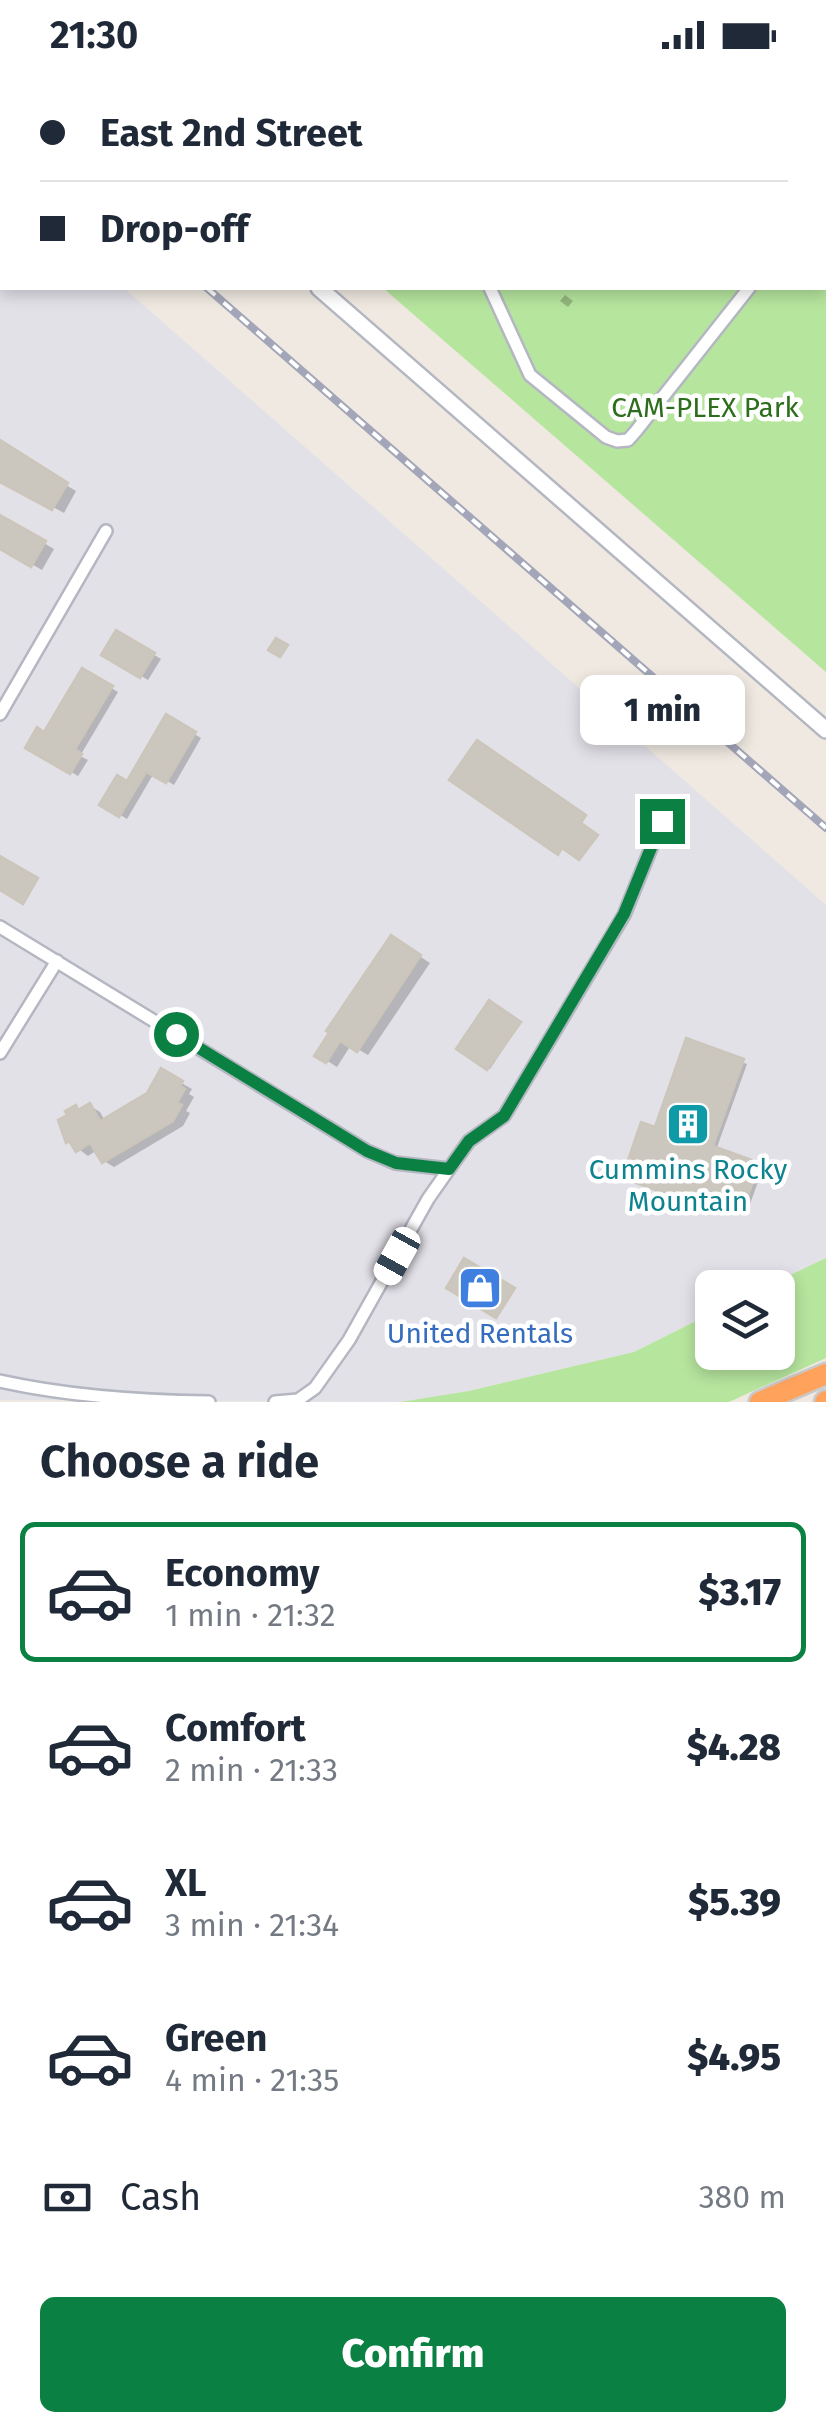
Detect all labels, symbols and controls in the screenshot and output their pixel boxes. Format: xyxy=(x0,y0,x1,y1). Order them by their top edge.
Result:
text: 21:30 xyxy=(50,12,138,58)
text: East 2nd Street xyxy=(100,110,363,156)
text: Drop-off xyxy=(100,206,248,252)
park label: CAM-PLEX Park xyxy=(611,391,799,424)
callout: 1 min xyxy=(580,676,744,746)
text: 1 min xyxy=(624,691,701,729)
route end xyxy=(640,799,685,844)
route start xyxy=(154,1012,199,1057)
building icon: Cummins Rocky Mountain xyxy=(665,1101,711,1147)
place label: Cummins Rocky Mountain xyxy=(589,1153,788,1218)
car xyxy=(369,1222,425,1290)
shop icon: United Rentals xyxy=(457,1265,503,1311)
map controls xyxy=(695,1270,795,1370)
button: layers xyxy=(695,1270,795,1370)
place label: United Rentals xyxy=(387,1317,573,1350)
text: Choose a ride xyxy=(40,1435,319,1489)
icon: car xyxy=(45,1547,135,1637)
text: Economy xyxy=(165,1550,320,1596)
text: $3.17 xyxy=(699,1569,781,1615)
text: 1 min · 21:32 xyxy=(165,1596,336,1634)
icon: car xyxy=(45,1702,135,1792)
text: Comfort xyxy=(165,1705,306,1751)
text: $4.28 xyxy=(687,1724,781,1770)
text: 2 min · 21:33 xyxy=(165,1751,338,1789)
icon: car xyxy=(45,1857,135,1947)
text: XL xyxy=(165,1860,207,1906)
text: $5.39 xyxy=(688,1879,781,1925)
text: 3 min · 21:34 xyxy=(165,1906,339,1944)
icon: car xyxy=(45,2012,135,2102)
text: Green xyxy=(165,2015,268,2061)
text: $4.95 xyxy=(687,2034,781,2080)
text: 4 min · 21:35 xyxy=(165,2061,339,2099)
icon: cash xyxy=(40,2170,95,2225)
text: Cash xyxy=(120,2174,201,2220)
text: 380 m xyxy=(699,2178,786,2216)
button: Confirm xyxy=(40,2297,786,2412)

